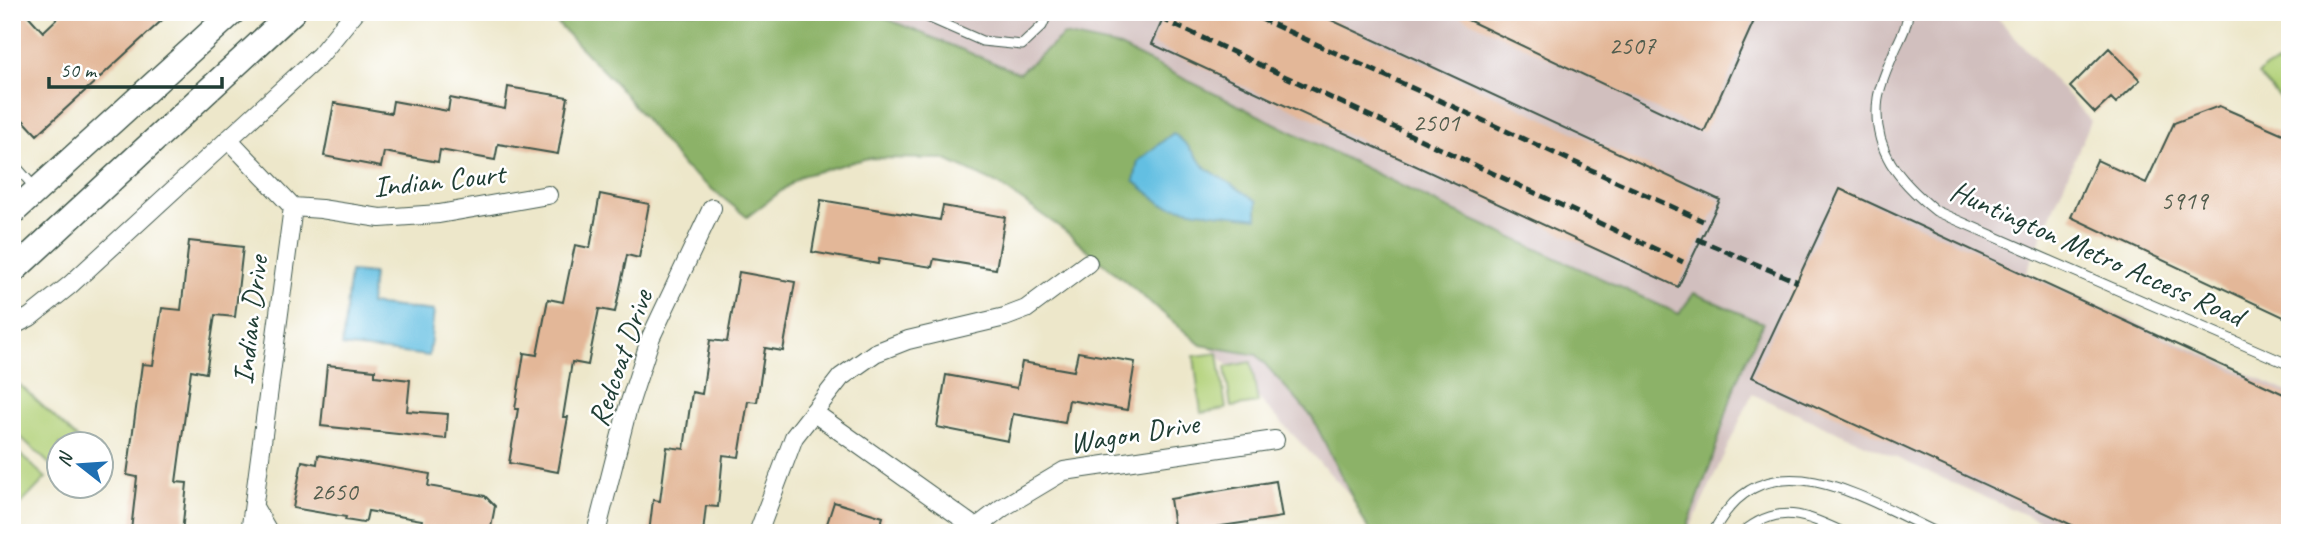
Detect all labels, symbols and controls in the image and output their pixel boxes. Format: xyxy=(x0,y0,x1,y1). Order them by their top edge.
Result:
house number: 2507 xyxy=(1609,29,1657,62)
scale bar xyxy=(49,46,222,90)
text: 50 m xyxy=(60,57,98,83)
house number: 2501 xyxy=(1413,106,1461,139)
street label: Indian Court xyxy=(371,154,510,206)
street label: Huntington Metro Access Road xyxy=(1944,171,2253,337)
house number: 5919 xyxy=(2161,184,2210,217)
street label: Indian Drive xyxy=(223,251,277,386)
street label: Redcoat Drive xyxy=(579,283,662,431)
street label: Wagon Drive xyxy=(1067,404,1203,462)
north arrow xyxy=(46,430,116,500)
text: N xyxy=(52,448,79,469)
house number: 2650 xyxy=(311,475,360,508)

